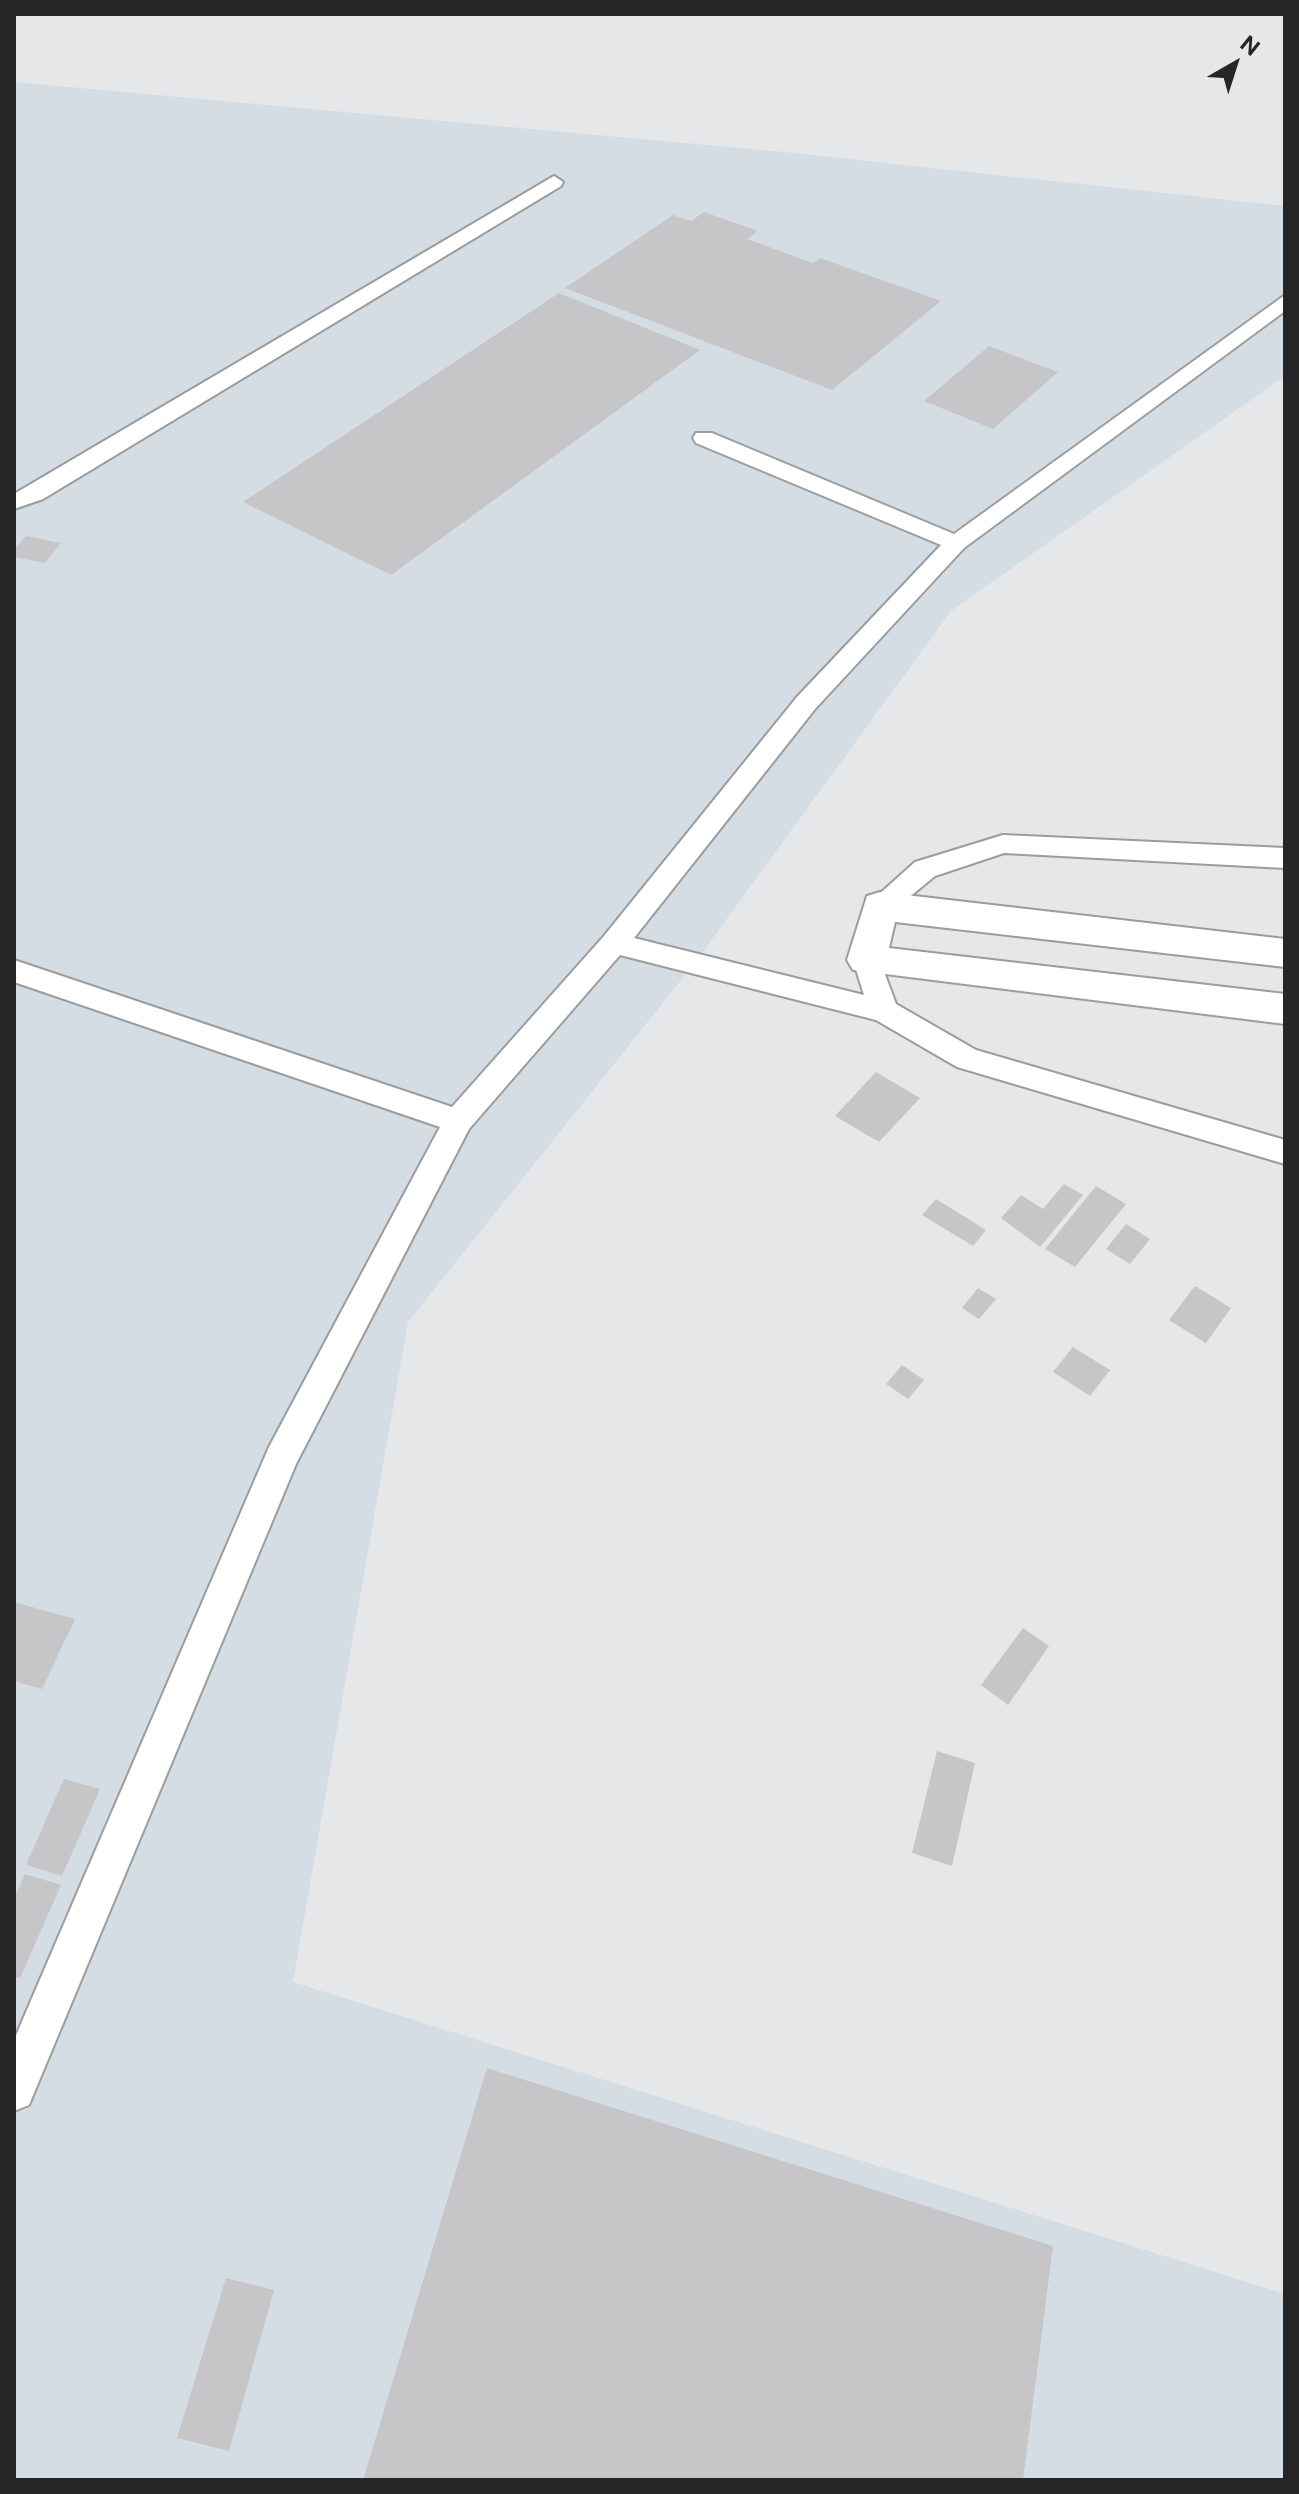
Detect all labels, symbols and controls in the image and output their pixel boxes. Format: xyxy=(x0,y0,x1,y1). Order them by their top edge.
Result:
north arrow xyxy=(1195,24,1275,104)
text: N xyxy=(1235,30,1265,61)

